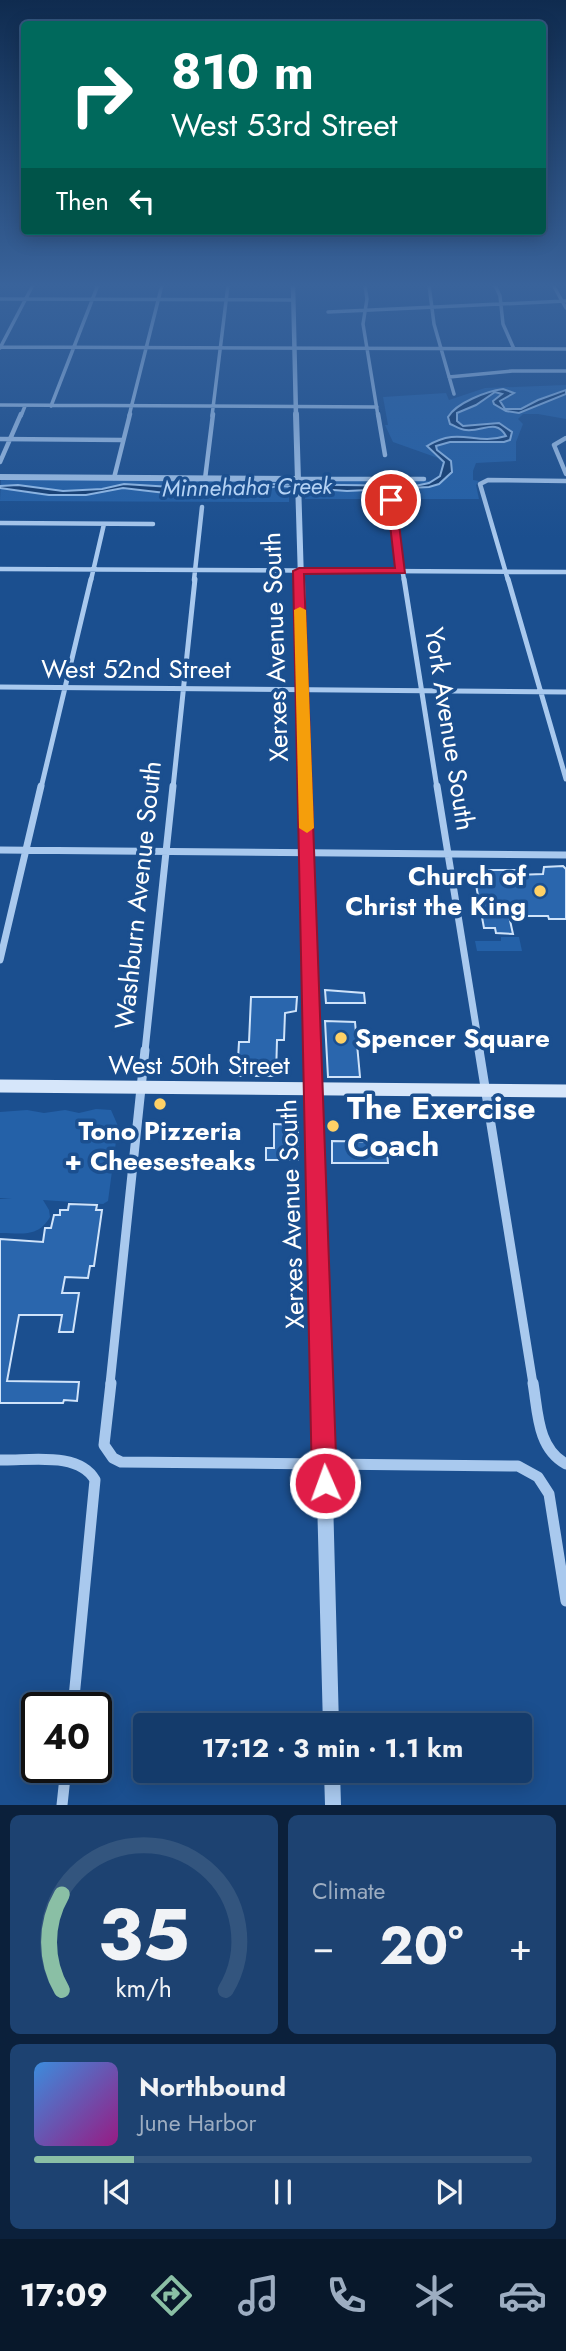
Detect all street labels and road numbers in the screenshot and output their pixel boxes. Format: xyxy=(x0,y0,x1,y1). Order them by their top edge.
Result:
street label: Xerxes Avenue South xyxy=(252,532,298,762)
street label: York Avenue South xyxy=(415,625,485,833)
street label: West 52nd Street xyxy=(41,650,231,688)
street label: Washburn Avenue South xyxy=(105,759,171,1031)
street label: West 50th Street xyxy=(108,1046,291,1084)
street label: Xerxes Avenue South xyxy=(268,1099,314,1329)

